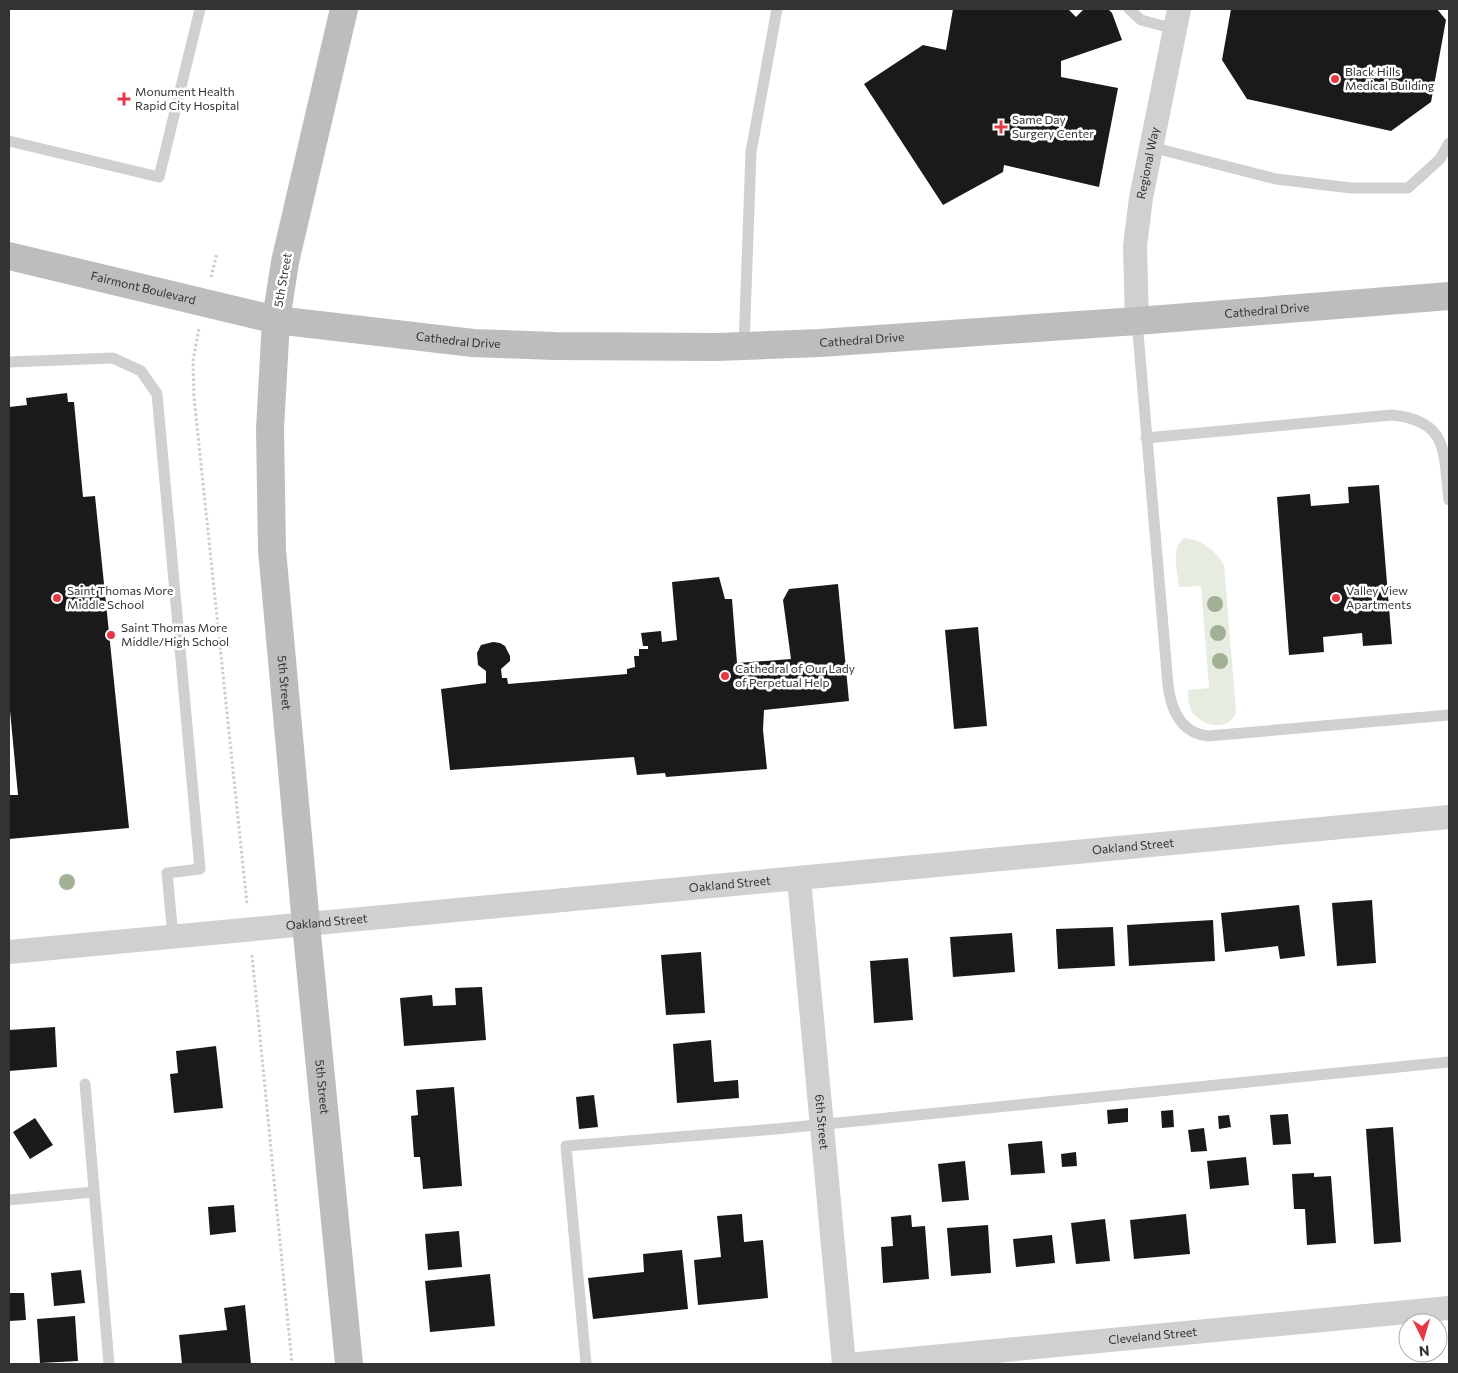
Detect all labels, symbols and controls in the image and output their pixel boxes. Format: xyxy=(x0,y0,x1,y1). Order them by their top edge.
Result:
place label: Black Hills Medical Building xyxy=(1345,64,1435,92)
marker: Black Hills Medical Building xyxy=(1329,73,1341,85)
place label: Monument Health Rapid City Hospital xyxy=(135,84,239,112)
marker: Monument Health Rapid City Hospital xyxy=(117,92,131,106)
place label: Same Day Surgery Center xyxy=(1012,112,1094,140)
marker: Same Day Surgery Center xyxy=(994,120,1008,134)
street label: Regional Way xyxy=(1133,126,1161,200)
street label: 5th Street xyxy=(270,251,294,308)
street label: Fairmont Boulevard xyxy=(90,268,197,307)
street label: Cathedral Drive xyxy=(1224,299,1310,320)
street label: Cathedral Drive xyxy=(415,328,501,350)
street label: Cathedral Drive xyxy=(819,329,905,349)
place label: Saint Thomas More Middle School xyxy=(67,583,173,611)
place label: Valley View Apartments xyxy=(1346,583,1411,611)
marker: Saint Thomas More Middle School xyxy=(51,592,63,604)
marker: Valley View Apartments xyxy=(1330,592,1342,604)
place label: Saint Thomas More Middle/High School xyxy=(121,620,229,648)
marker: Saint Thomas More Middle/High School xyxy=(105,629,117,641)
street label: 5th Street xyxy=(276,655,295,711)
place label: Cathedral of Our Lady of Perpetual Help xyxy=(735,661,855,689)
marker: Cathedral of Our Lady of Perpetual Help xyxy=(719,670,731,682)
street label: Oakland Street xyxy=(1091,835,1175,856)
street label: Oakland Street xyxy=(688,873,771,894)
street label: Oakland Street xyxy=(285,910,368,932)
street label: 5th Street xyxy=(313,1059,333,1115)
street label: 6th Street xyxy=(813,1094,832,1150)
north arrow xyxy=(1398,1313,1448,1363)
street label: Cleveland Street xyxy=(1108,1324,1198,1346)
text: N xyxy=(1418,1343,1430,1360)

